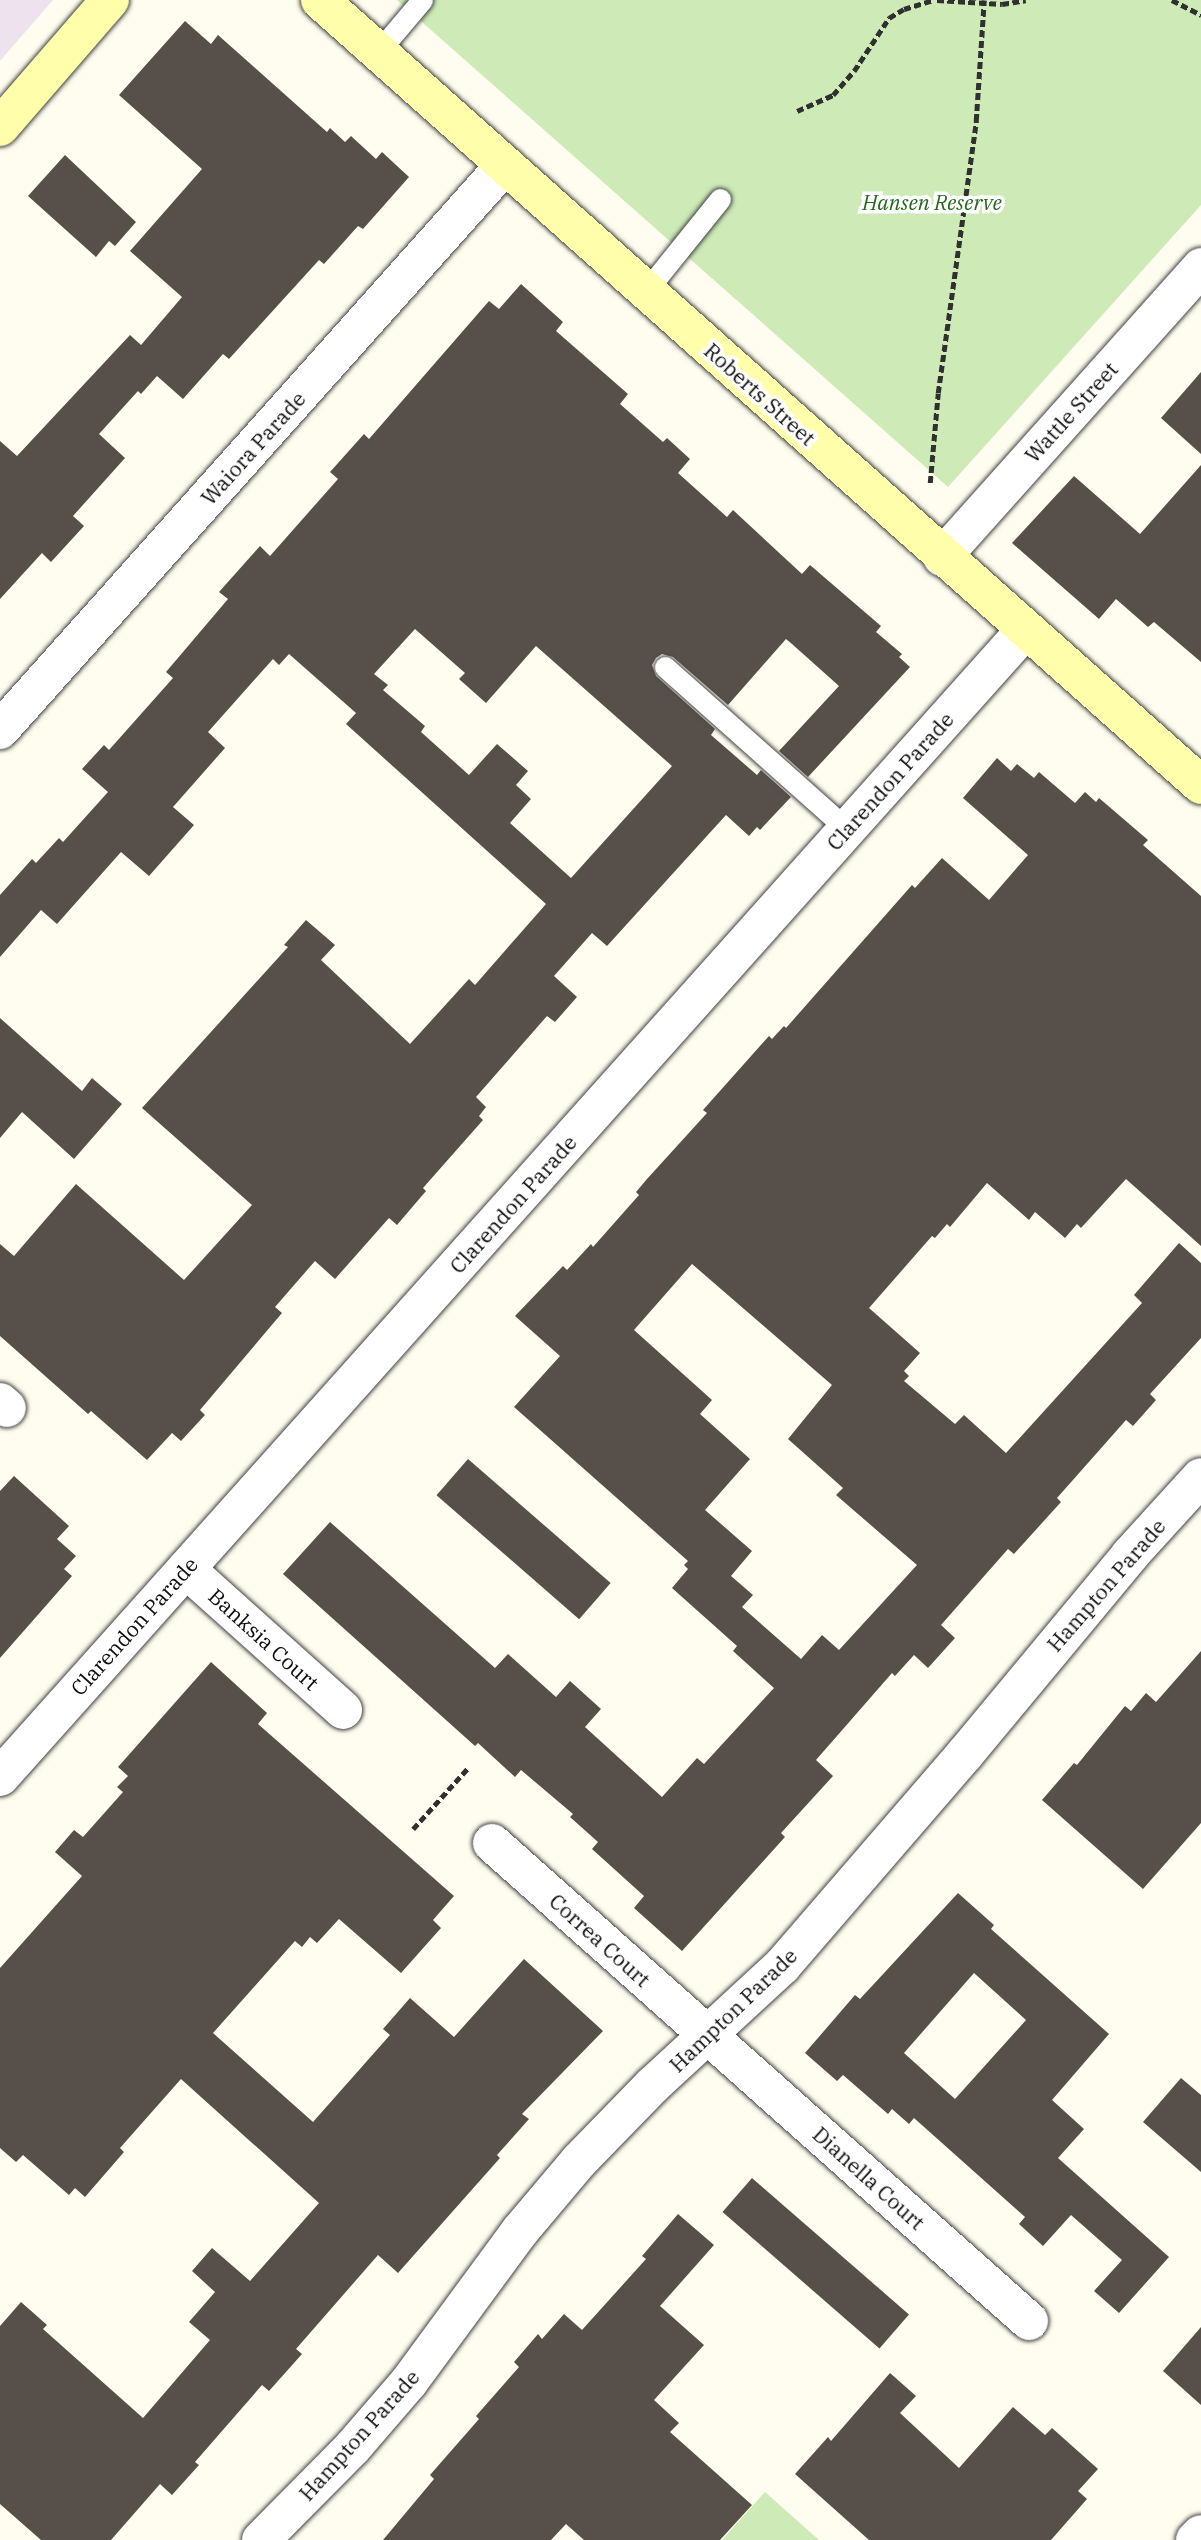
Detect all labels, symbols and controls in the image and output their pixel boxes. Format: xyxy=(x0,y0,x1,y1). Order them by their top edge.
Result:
park label: Hansen Reserve xyxy=(862,189,1002,215)
street label: Roberts Street xyxy=(699,338,821,450)
street label: Wattle Street xyxy=(1019,357,1123,467)
street label: Waiora Parade xyxy=(196,386,310,510)
street label: Clarendon Parade xyxy=(821,707,959,855)
street label: Clarendon Parade xyxy=(444,1130,582,1278)
street label: Hampton Parade xyxy=(1042,1514,1170,1656)
street label: Clarendon Parade xyxy=(65,1552,203,1700)
street label: Banksia Court xyxy=(204,1583,324,1695)
street label: Correa Court xyxy=(544,1888,656,1992)
street label: Hampton Parade xyxy=(664,1943,802,2077)
street label: Dianella Court xyxy=(808,2121,930,2235)
street label: Hampton Parade xyxy=(294,2364,424,2506)

